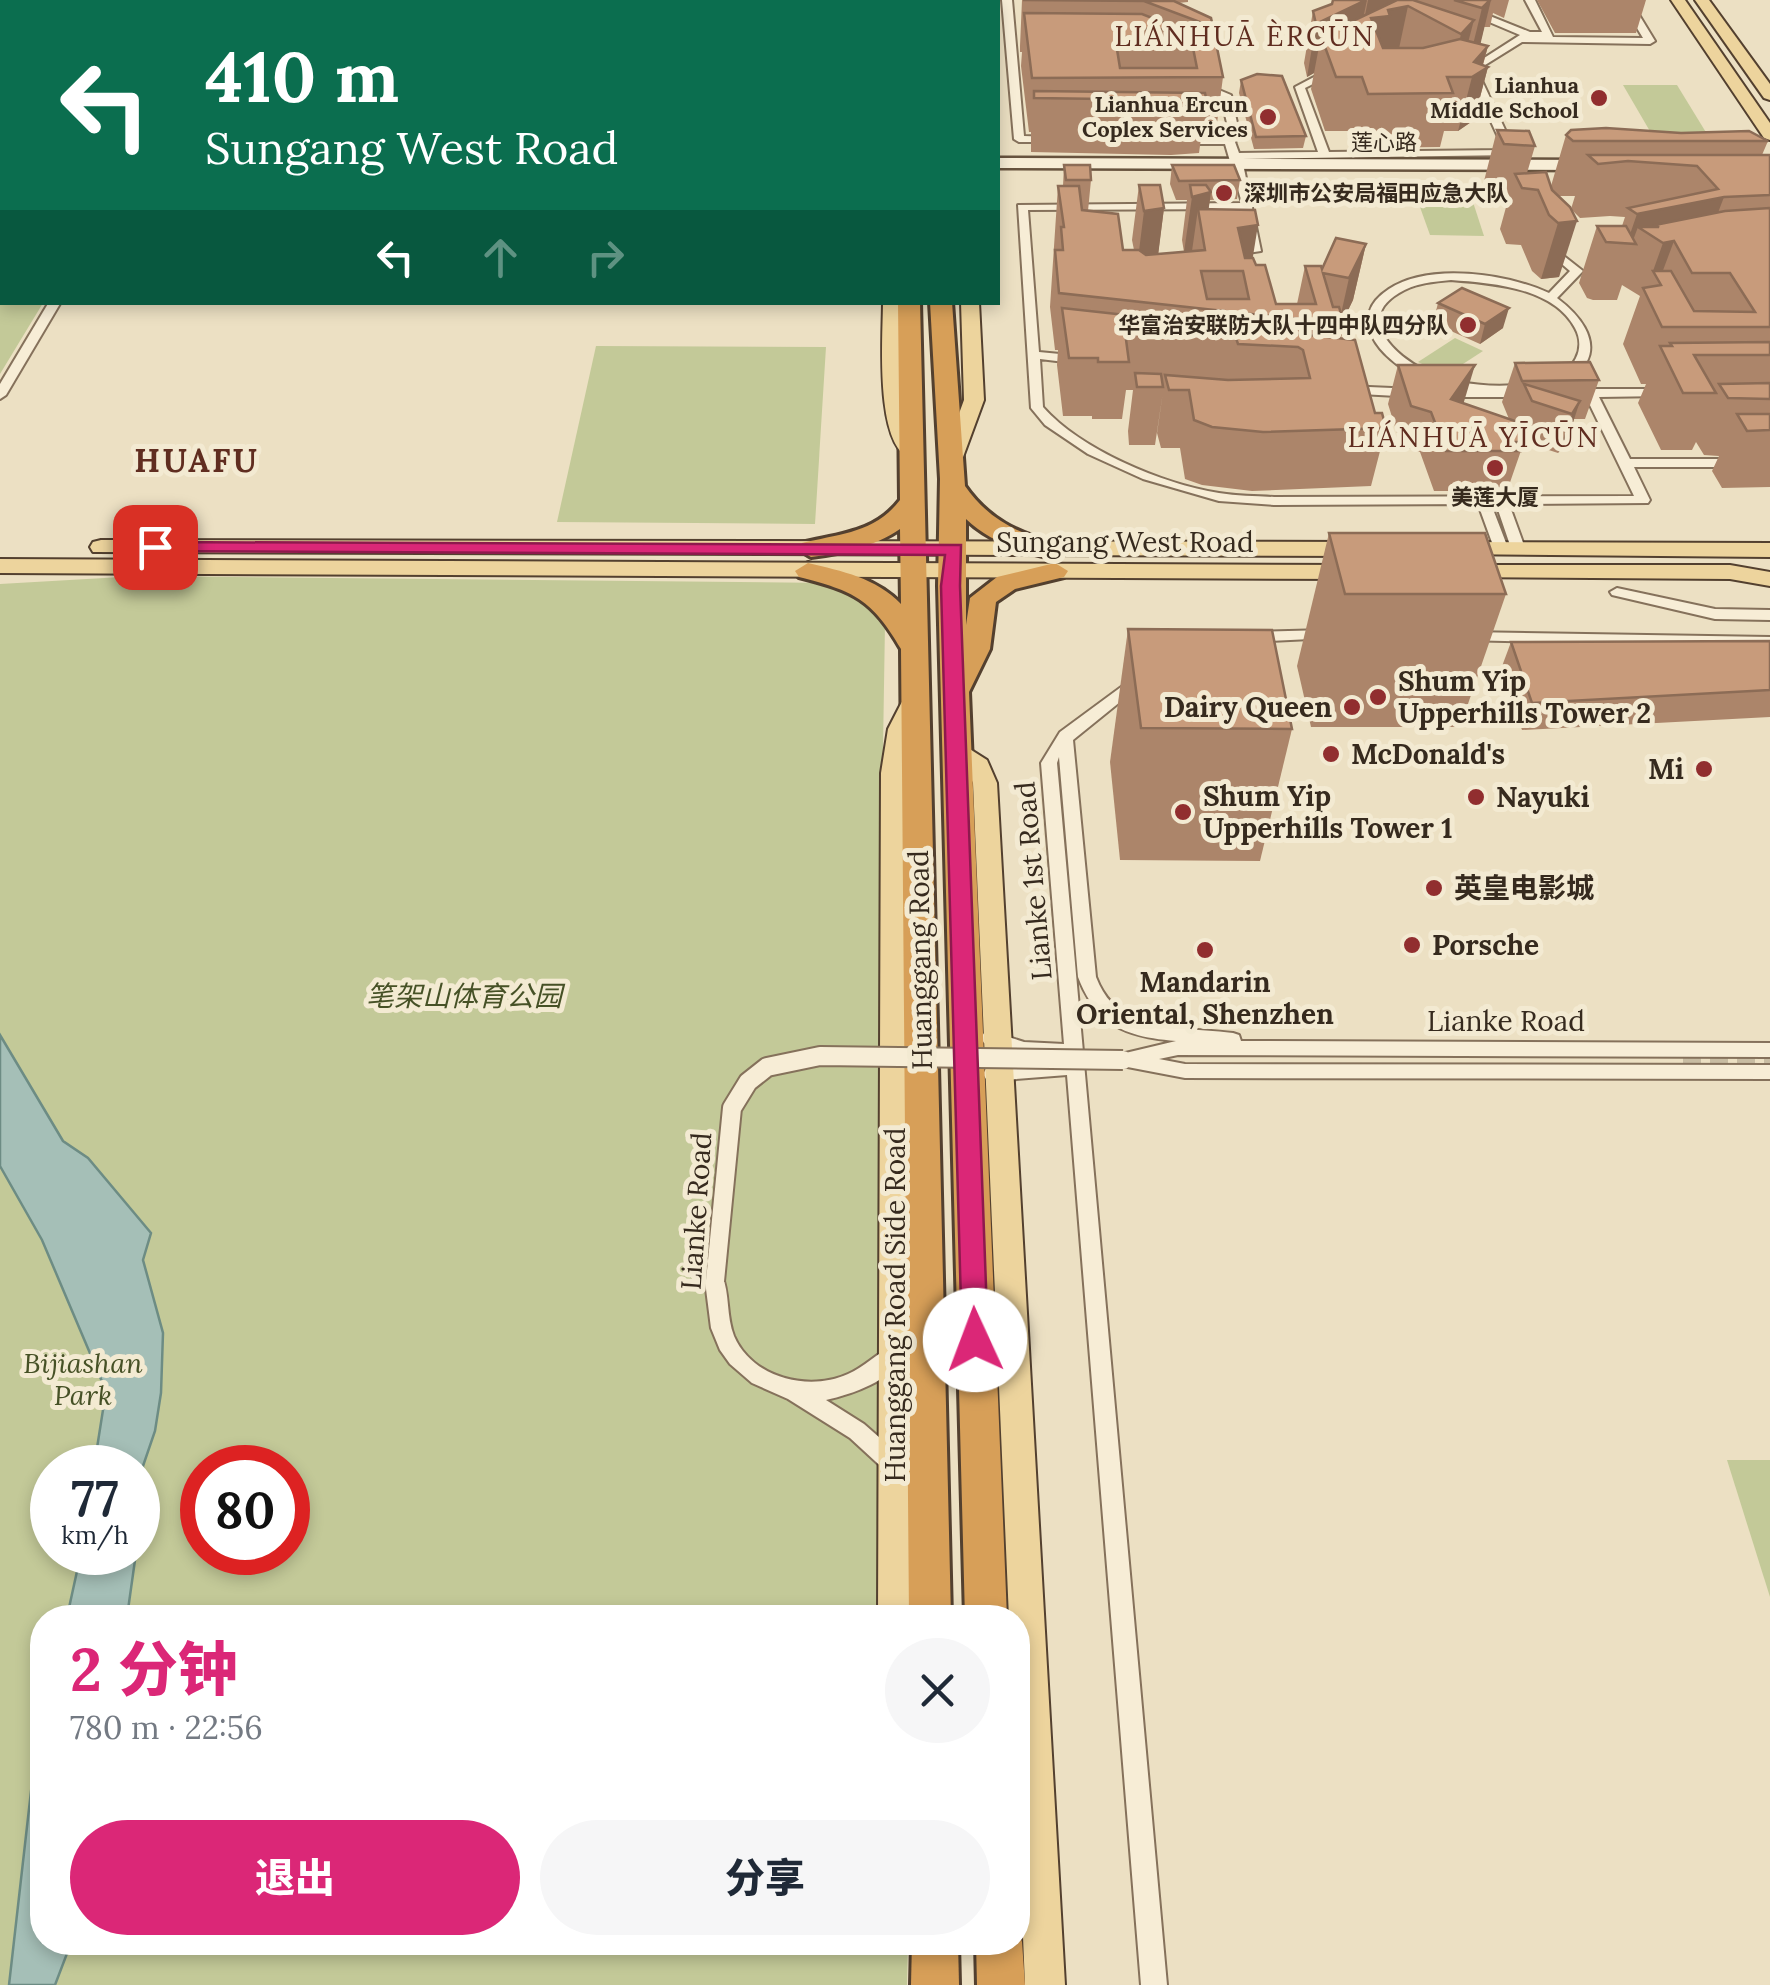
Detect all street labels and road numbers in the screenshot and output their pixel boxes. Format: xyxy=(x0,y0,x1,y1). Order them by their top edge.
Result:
street label: 莲心路 xyxy=(1351,128,1417,156)
street label: Sungang West Road xyxy=(996,524,1254,560)
street label: Lianke 1st Road xyxy=(1006,780,1060,982)
street label: Huanggang Road xyxy=(900,850,940,1070)
street label: Lianke Road xyxy=(1427,1003,1585,1039)
street label: Huanggang Road Side Road xyxy=(877,1128,913,1482)
street label: Lianke Road xyxy=(673,1131,719,1291)

